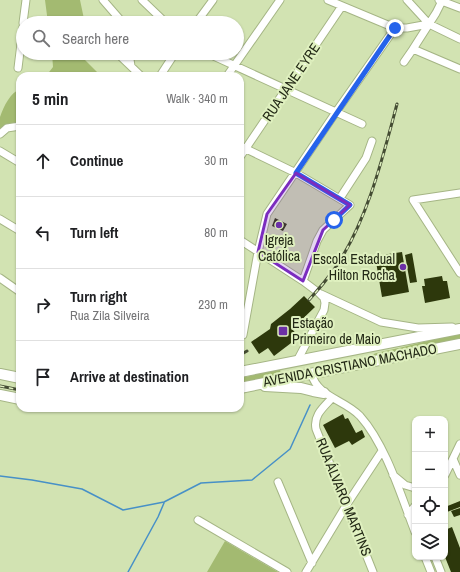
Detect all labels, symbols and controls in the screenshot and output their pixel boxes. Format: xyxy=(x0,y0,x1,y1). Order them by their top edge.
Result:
search box xyxy=(16,16,244,60)
route end xyxy=(386,19,404,37)
icon: search xyxy=(30,27,52,49)
text: Search here xyxy=(62,28,129,49)
street label: RUA JANE EYRE xyxy=(258,39,324,125)
text: 5 min xyxy=(32,87,68,110)
text: Walk · 340 m xyxy=(166,90,228,107)
icon: ahead xyxy=(32,150,54,172)
text: Continue xyxy=(70,150,123,171)
text: 30 m xyxy=(204,152,228,169)
route start xyxy=(325,211,343,229)
marker: Igreja Católica xyxy=(274,220,284,230)
icon: left xyxy=(32,222,54,244)
text: Turn left xyxy=(70,222,118,243)
text: 80 m xyxy=(204,224,228,241)
place label: Igreja Católica xyxy=(258,231,301,265)
place label: Escola Estadual Hilton Rocha xyxy=(313,250,396,284)
marker: Escola Estadual Hilton Rocha xyxy=(398,262,408,272)
text: Turn right xyxy=(70,286,127,307)
icon: right xyxy=(32,294,54,316)
text: 230 m xyxy=(198,296,228,313)
text: Rua Zila Silveira xyxy=(70,307,149,324)
place label: Estação Primeiro de Maio xyxy=(292,314,381,348)
marker: Estação Primeiro de Maio xyxy=(277,325,289,337)
street label: AVENIDA CRISTIANO MACHADO xyxy=(261,339,438,391)
icon: arrive xyxy=(32,366,54,388)
text: Arrive at destination xyxy=(70,366,189,387)
map controls xyxy=(412,416,448,560)
button: + xyxy=(412,416,448,452)
street label: RUA ÁLVARO MARTINS xyxy=(312,435,376,559)
button: − xyxy=(412,452,448,488)
button: locate xyxy=(412,488,448,524)
button: layers xyxy=(412,524,448,560)

